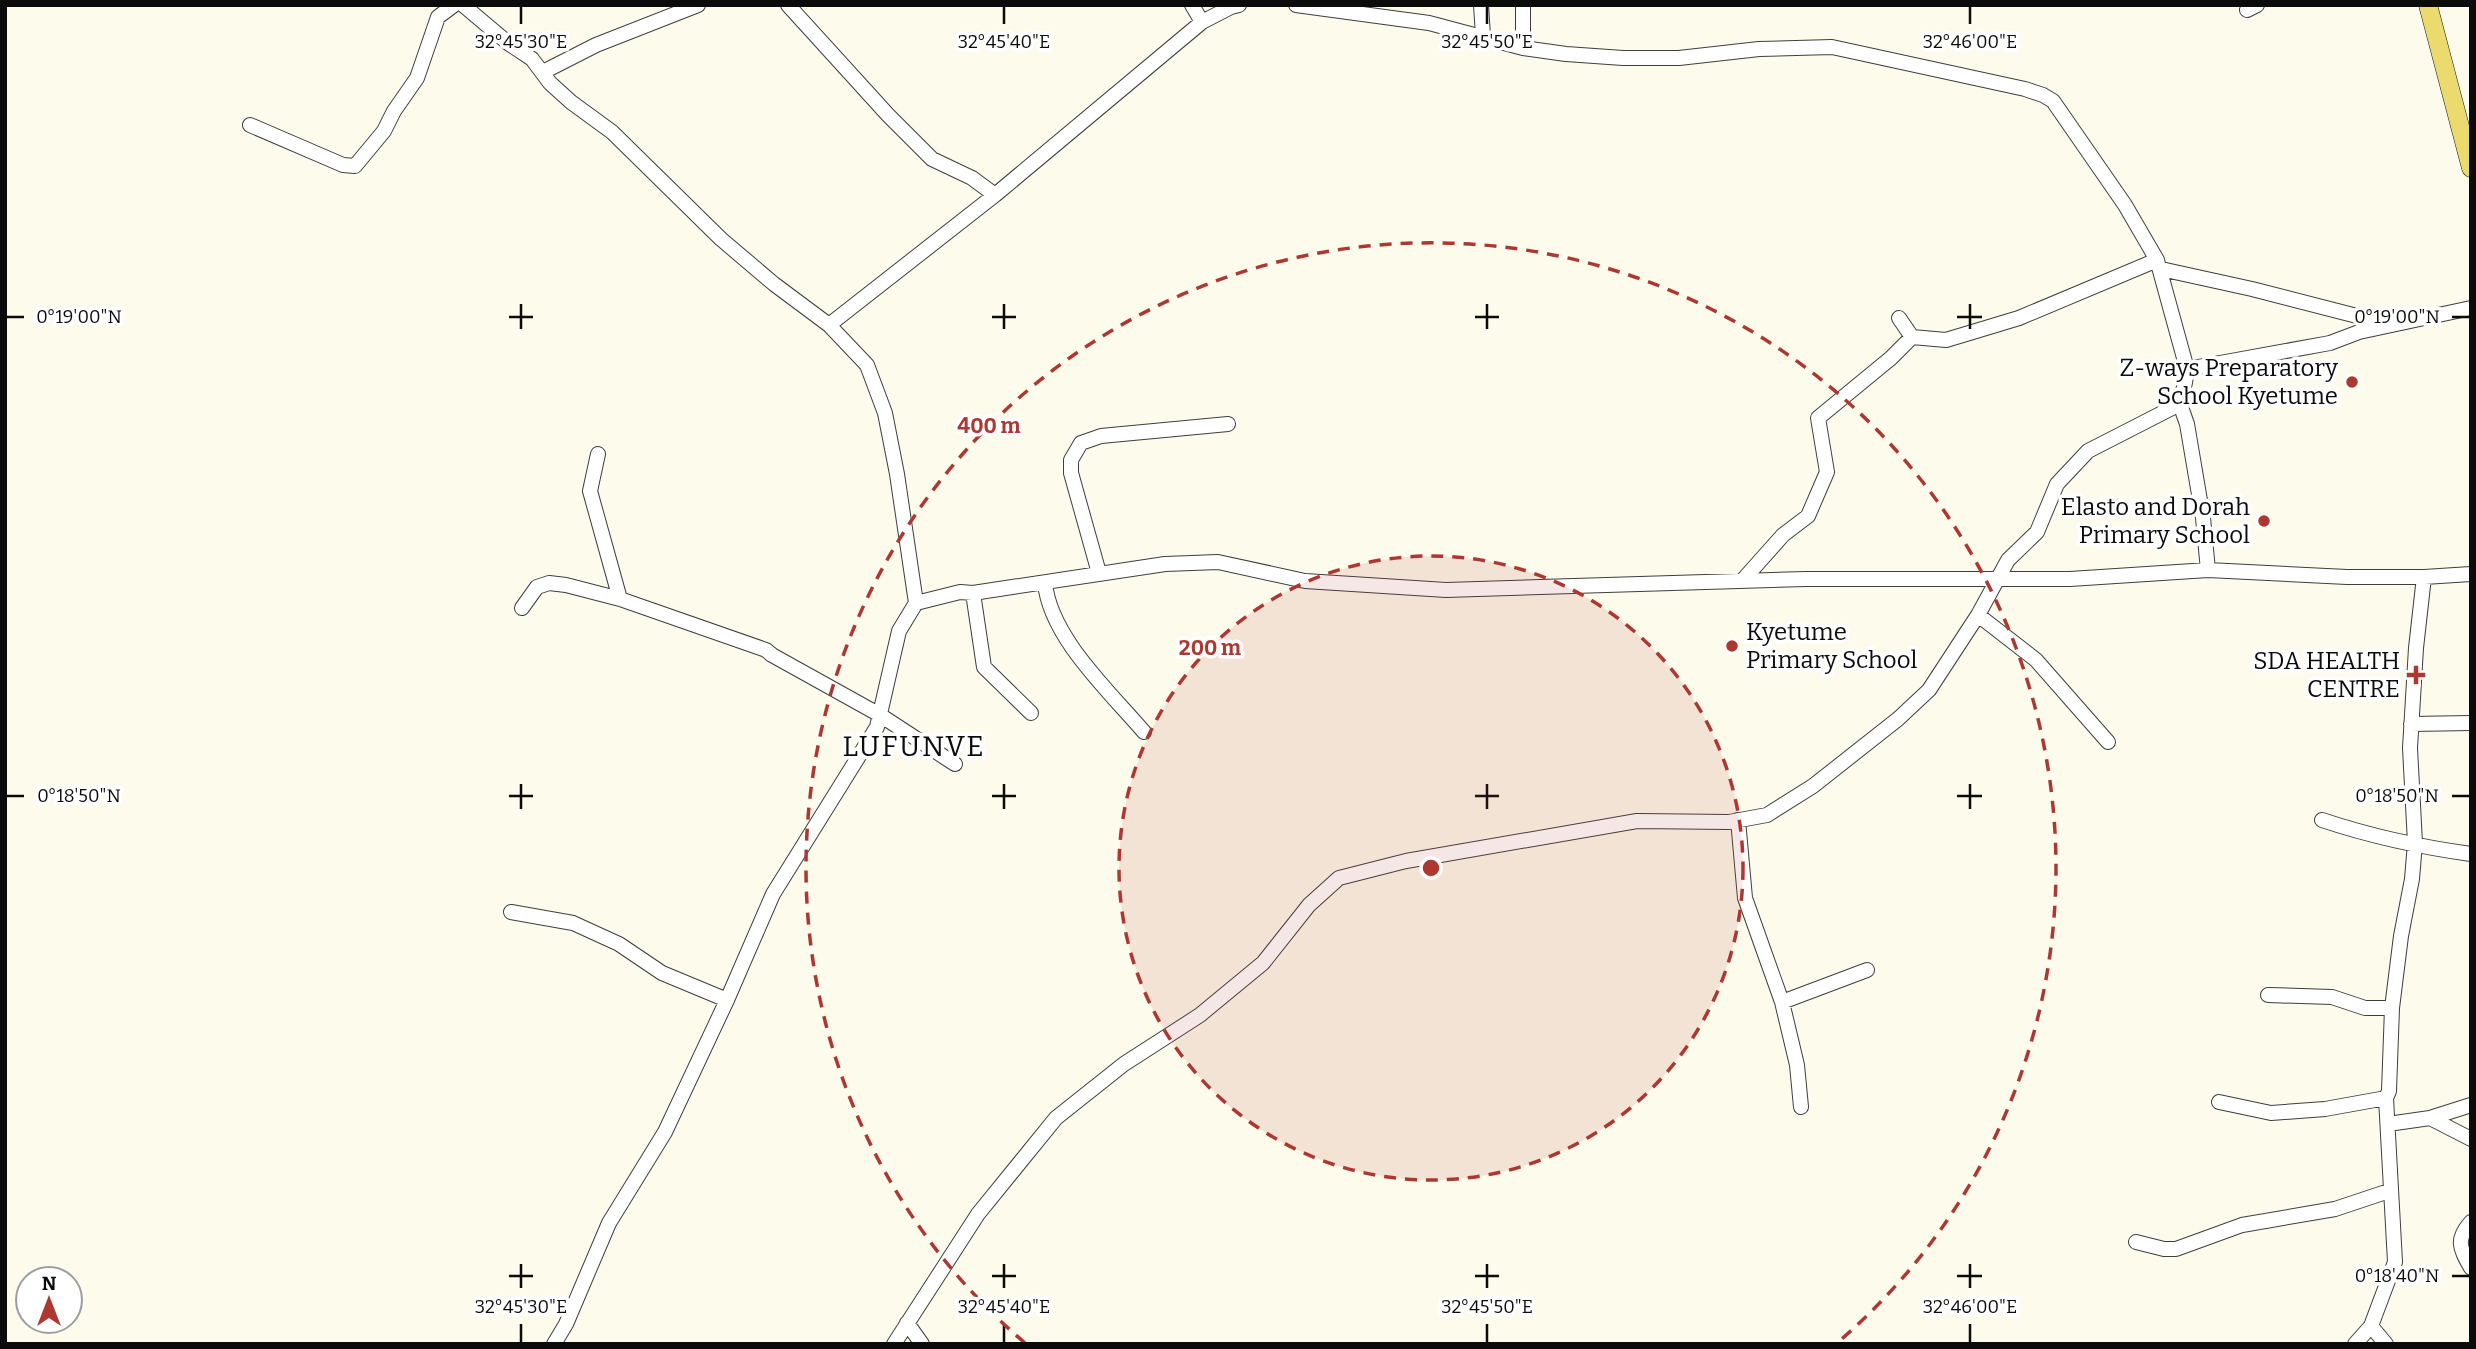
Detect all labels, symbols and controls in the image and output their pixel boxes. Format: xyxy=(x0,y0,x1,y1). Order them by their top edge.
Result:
text: 32°45'30"E xyxy=(475,31,567,53)
text: 32°45'40"E xyxy=(958,31,1050,53)
text: 32°45'50"E xyxy=(1441,31,1533,53)
text: 32°46'00"E xyxy=(1923,31,2017,53)
text: 0°19'00"N xyxy=(36,306,122,328)
text: 0°19'00"N xyxy=(2354,306,2440,328)
place label: Z-ways Preparatory School Kyetume xyxy=(2119,354,2338,410)
marker: Z-ways Preparatory School Kyetume xyxy=(2344,374,2360,390)
text: 400 m xyxy=(957,413,1021,439)
place label: Elasto and Dorah Primary School xyxy=(2061,493,2250,549)
marker: Elasto and Dorah Primary School xyxy=(2256,513,2272,529)
place label: Kyetume Primary School xyxy=(1746,618,1917,674)
text: 200 m xyxy=(1179,635,1241,661)
marker: Kyetume Primary School xyxy=(1724,638,1740,654)
place label: SDA HEALTH CENTRE xyxy=(2253,647,2400,703)
marker: SDA HEALTH CENTRE xyxy=(2406,665,2426,685)
district label: LUFUNVE xyxy=(842,730,986,763)
text: 0°18'50"N xyxy=(37,785,121,807)
text: 0°18'50"N xyxy=(2355,785,2439,807)
centre of rings xyxy=(1419,856,1443,880)
north arrow xyxy=(14,1265,84,1335)
text: 0°18'40"N xyxy=(2355,1265,2439,1287)
text: N xyxy=(42,1272,57,1295)
text: 32°45'30"E xyxy=(475,1296,567,1318)
text: 32°45'40"E xyxy=(958,1296,1050,1318)
text: 32°45'50"E xyxy=(1441,1296,1533,1318)
text: 32°46'00"E xyxy=(1923,1296,2017,1318)

